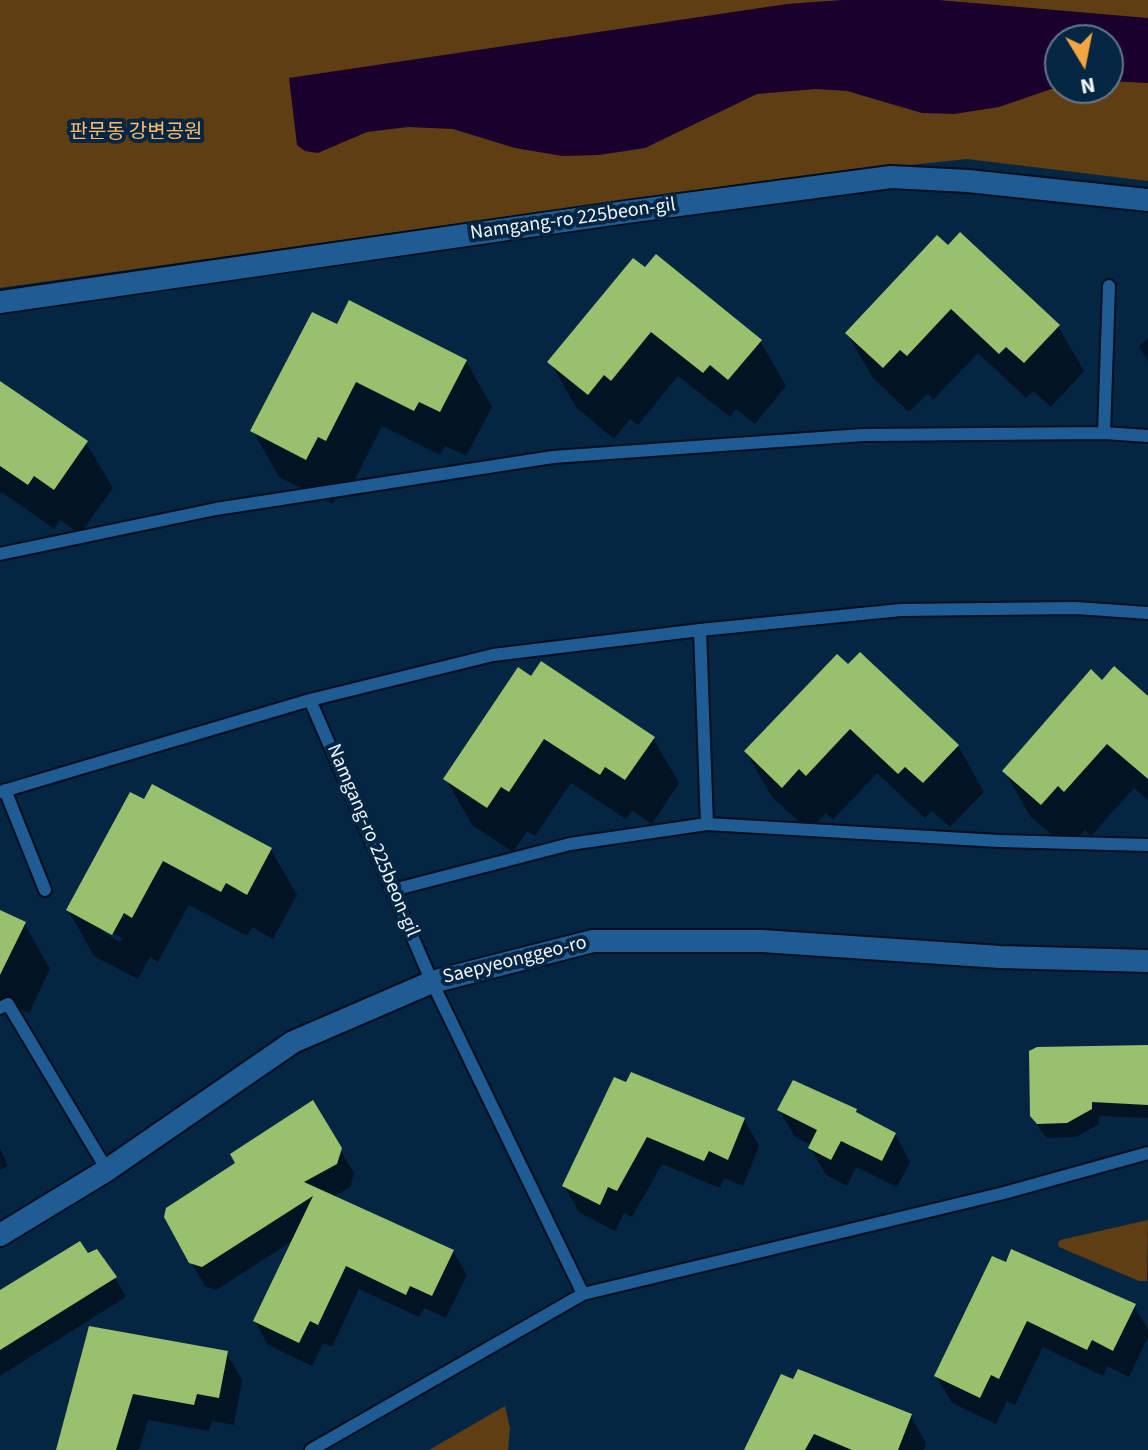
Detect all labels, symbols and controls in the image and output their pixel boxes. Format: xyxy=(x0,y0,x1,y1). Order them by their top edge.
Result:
north arrow xyxy=(1044,24,1124,104)
text: N xyxy=(1078,69,1098,103)
park label: 판문동 강변공원 xyxy=(70,122,202,146)
street label: Namgang-ro 225beon-gil xyxy=(469,194,677,246)
street label: Namgang-ro 225beon-gil xyxy=(320,741,424,941)
street label: Saepyeonggeo-ro xyxy=(441,932,589,990)

